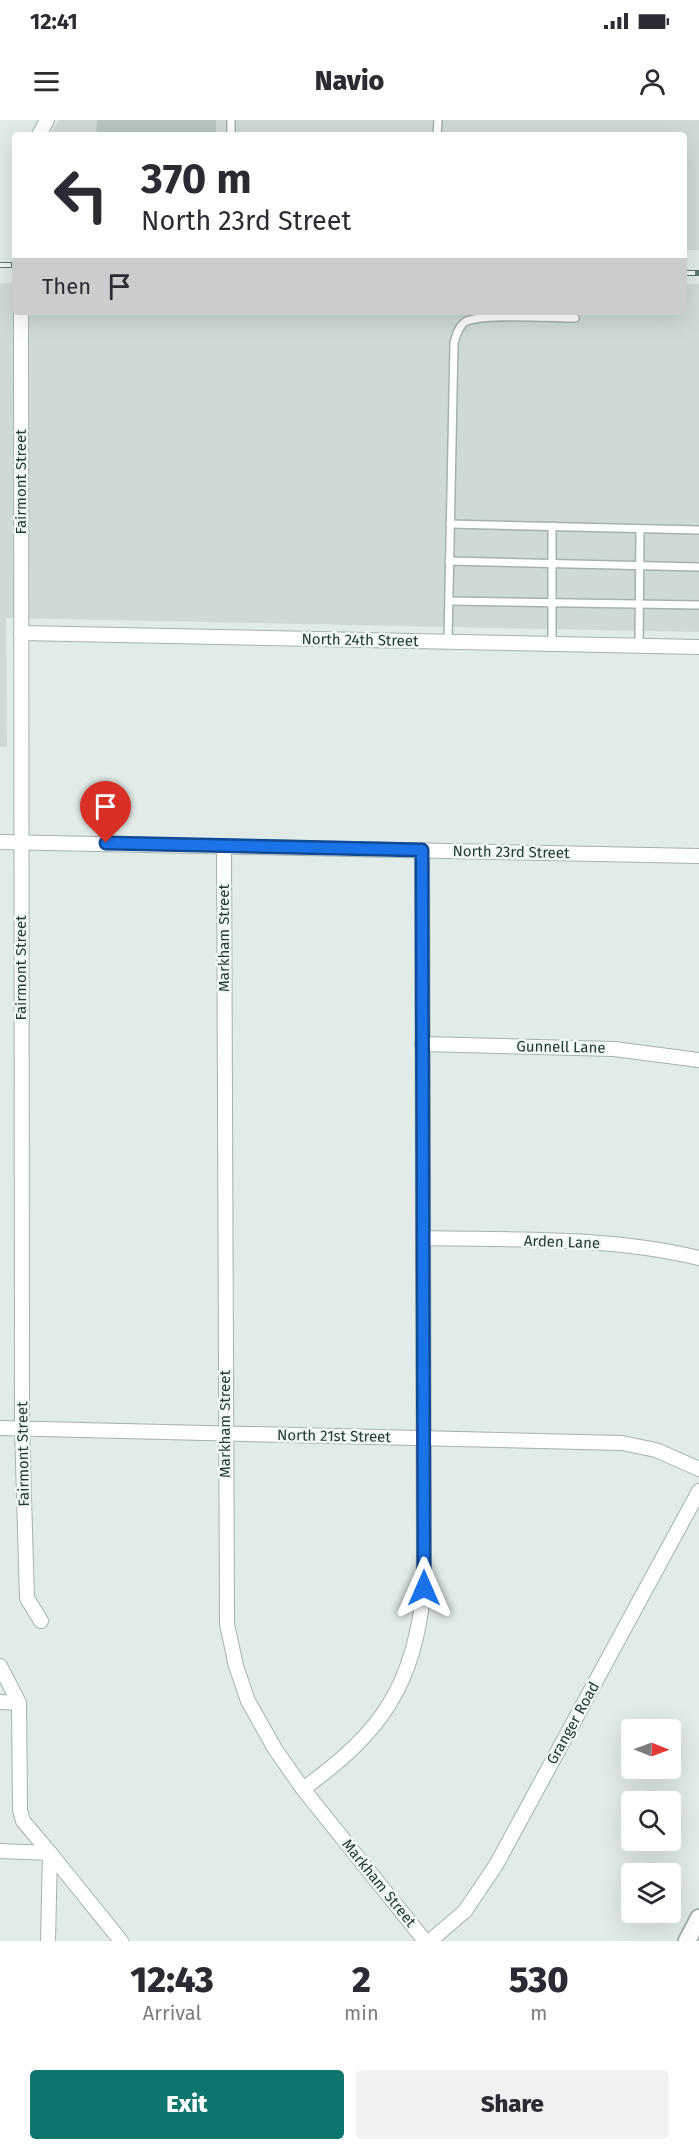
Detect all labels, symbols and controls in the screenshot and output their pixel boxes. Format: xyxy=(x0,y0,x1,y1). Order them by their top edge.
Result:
text: 12:41 xyxy=(30,8,78,35)
icon: menu xyxy=(30,65,63,98)
text: Navio xyxy=(315,65,384,97)
icon: person xyxy=(636,65,669,98)
text: 370 m xyxy=(141,154,252,204)
icon: left xyxy=(42,156,120,234)
text: North 23rd Street xyxy=(141,205,351,237)
icon: arrive xyxy=(103,270,136,303)
text: Then xyxy=(42,273,91,300)
street label: Fairmont Street xyxy=(12,429,30,535)
street label: North 24th Street xyxy=(301,630,419,650)
pin xyxy=(80,781,131,843)
icon: arrive xyxy=(89,790,122,823)
street label: North 23rd Street xyxy=(452,842,570,862)
street label: Markham Street xyxy=(215,884,233,992)
street label: Fairmont Street xyxy=(12,915,30,1021)
street label: Gunnell Lane xyxy=(516,1037,606,1057)
street label: Arden Lane xyxy=(524,1232,600,1252)
street label: Markham Street xyxy=(216,1370,234,1478)
street label: Fairmont Street xyxy=(13,1401,33,1507)
street label: North 21st Street xyxy=(277,1426,392,1446)
position arrow xyxy=(392,1556,456,1620)
street label: Granger Road xyxy=(543,1678,603,1768)
north arrow xyxy=(621,1719,681,1779)
map controls xyxy=(621,1719,681,1923)
button: search xyxy=(621,1791,681,1851)
street label: Markham Street xyxy=(338,1835,420,1931)
button: layers xyxy=(621,1863,681,1923)
text: 12:43 xyxy=(130,1958,214,2002)
text: 2 xyxy=(352,1958,371,2002)
text: 530 xyxy=(509,1958,569,2002)
text: Arrival xyxy=(143,2001,201,2025)
text: min xyxy=(344,2001,379,2025)
text: m xyxy=(530,2001,547,2025)
button: Exit xyxy=(30,2070,344,2139)
button: Share xyxy=(356,2070,669,2139)

